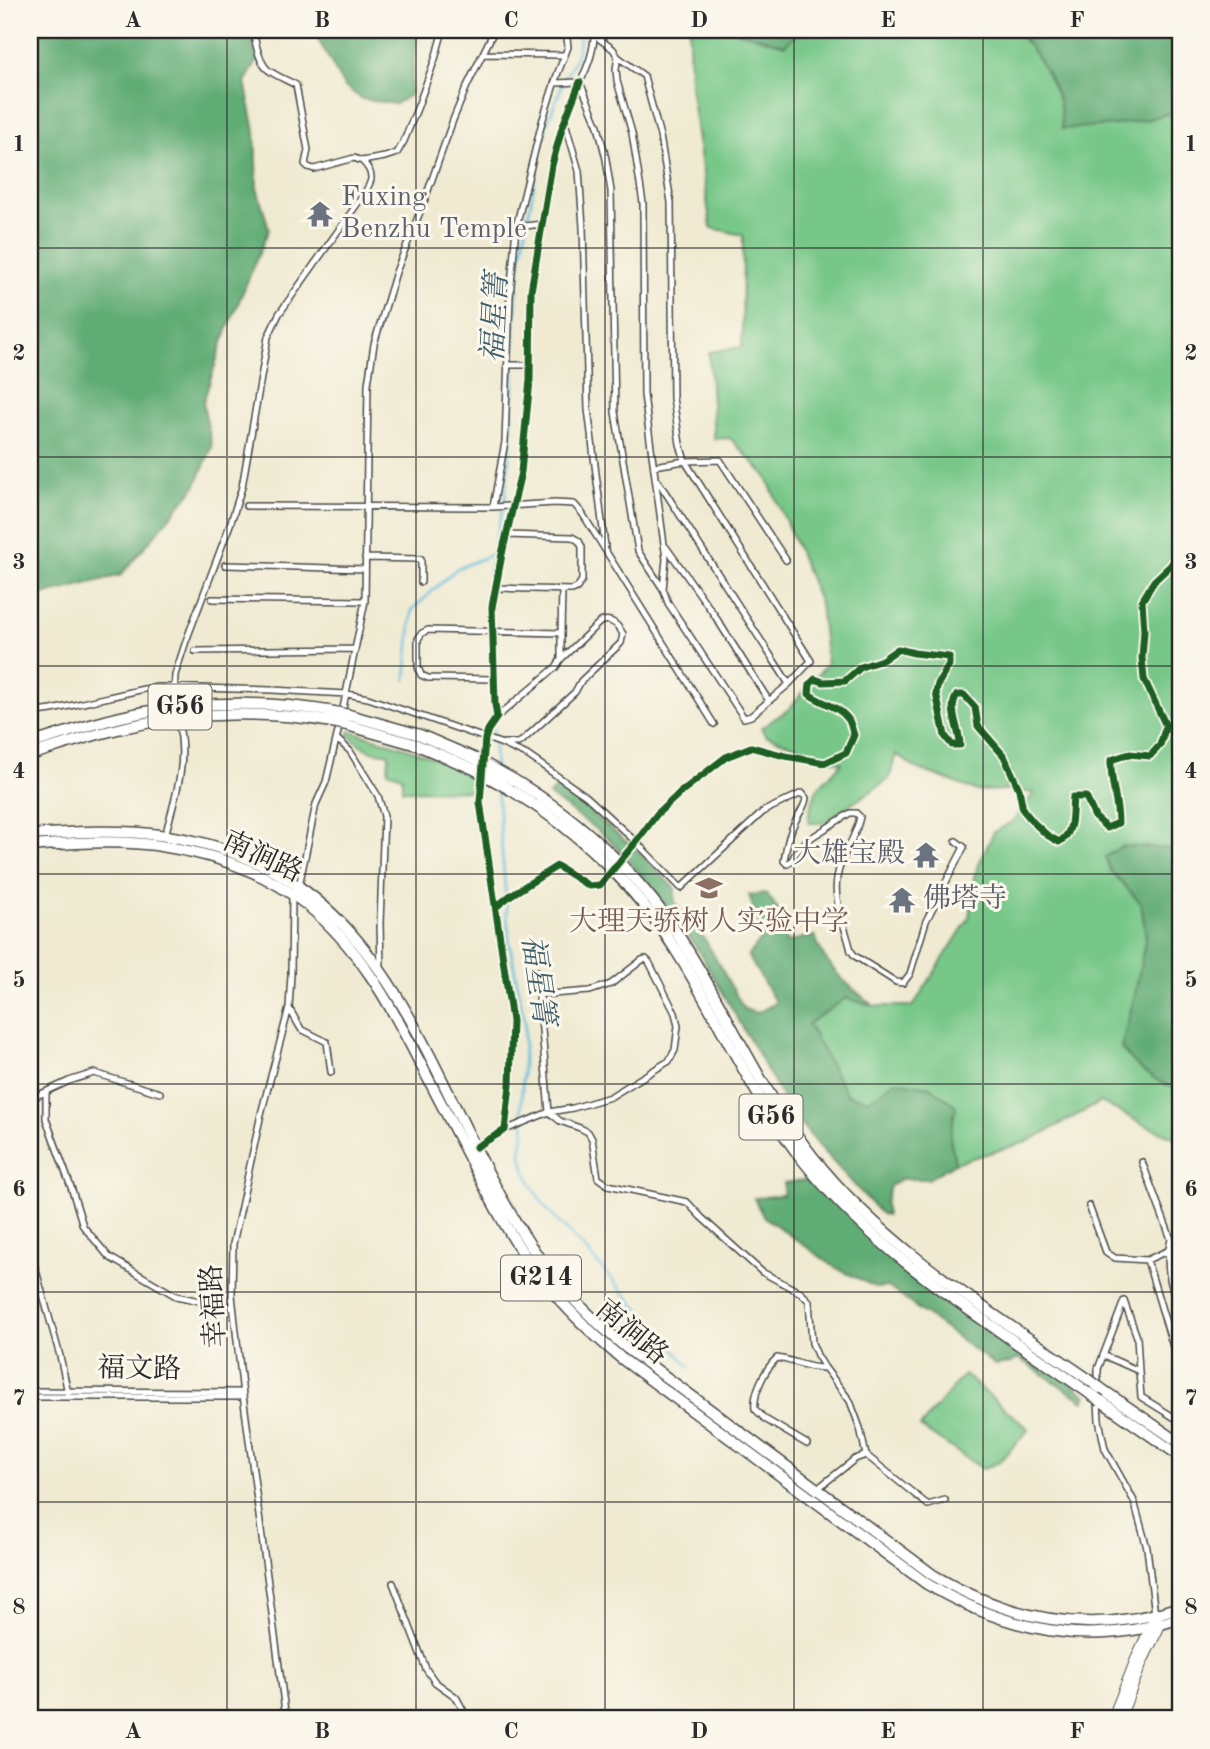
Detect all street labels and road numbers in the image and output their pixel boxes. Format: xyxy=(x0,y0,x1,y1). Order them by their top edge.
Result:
road number: G56 xyxy=(148,684,212,730)
street label: 南涧路 xyxy=(218,825,307,888)
road number: G56 xyxy=(740,1094,802,1140)
road number: G214 xyxy=(501,1256,581,1301)
street label: 幸福路 xyxy=(196,1263,231,1349)
street label: 南涧路 xyxy=(590,1293,674,1371)
street label: 福文路 xyxy=(97,1352,181,1385)

